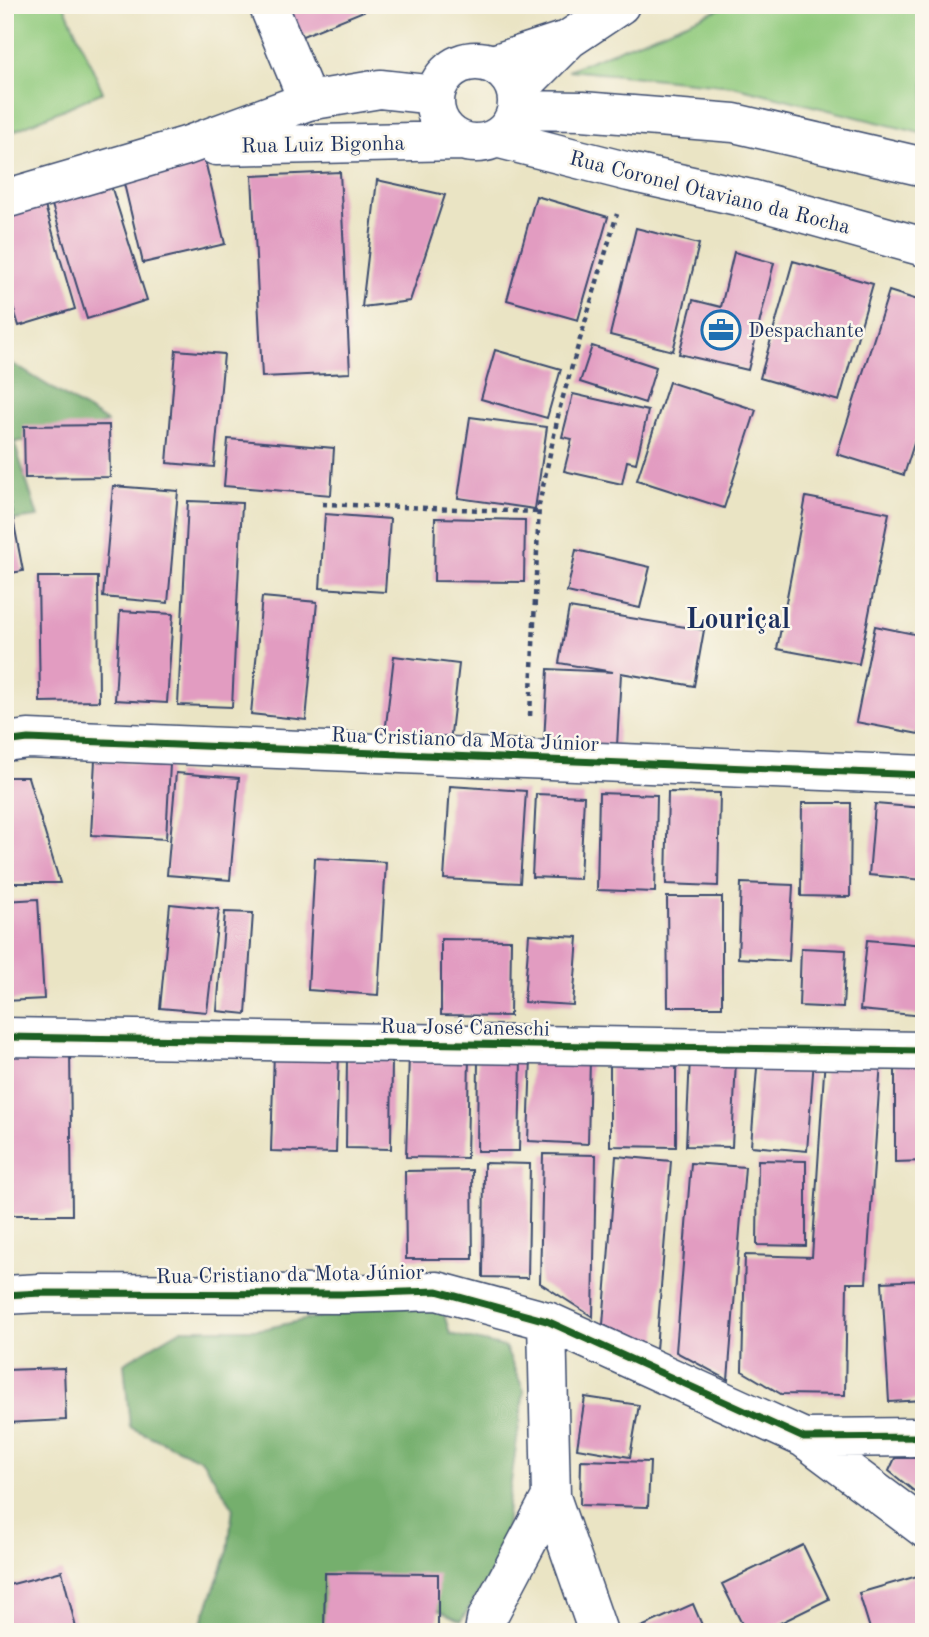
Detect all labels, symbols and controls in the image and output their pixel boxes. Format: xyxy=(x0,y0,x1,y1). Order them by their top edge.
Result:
street label: Rua Luiz Bigonha xyxy=(241,134,405,157)
street label: Rua Coronel Otaviano da Rocha xyxy=(567,148,852,239)
office icon: Despachante xyxy=(700,309,742,351)
place label: Despachante xyxy=(748,321,864,342)
district label: Louriçal xyxy=(686,607,791,635)
street label: Rua Cristiano da Mota Júnior xyxy=(330,725,600,756)
street label: Rua José Caneschi xyxy=(380,1017,550,1040)
street label: Rua Cristiano da Mota Júnior xyxy=(156,1263,425,1288)

